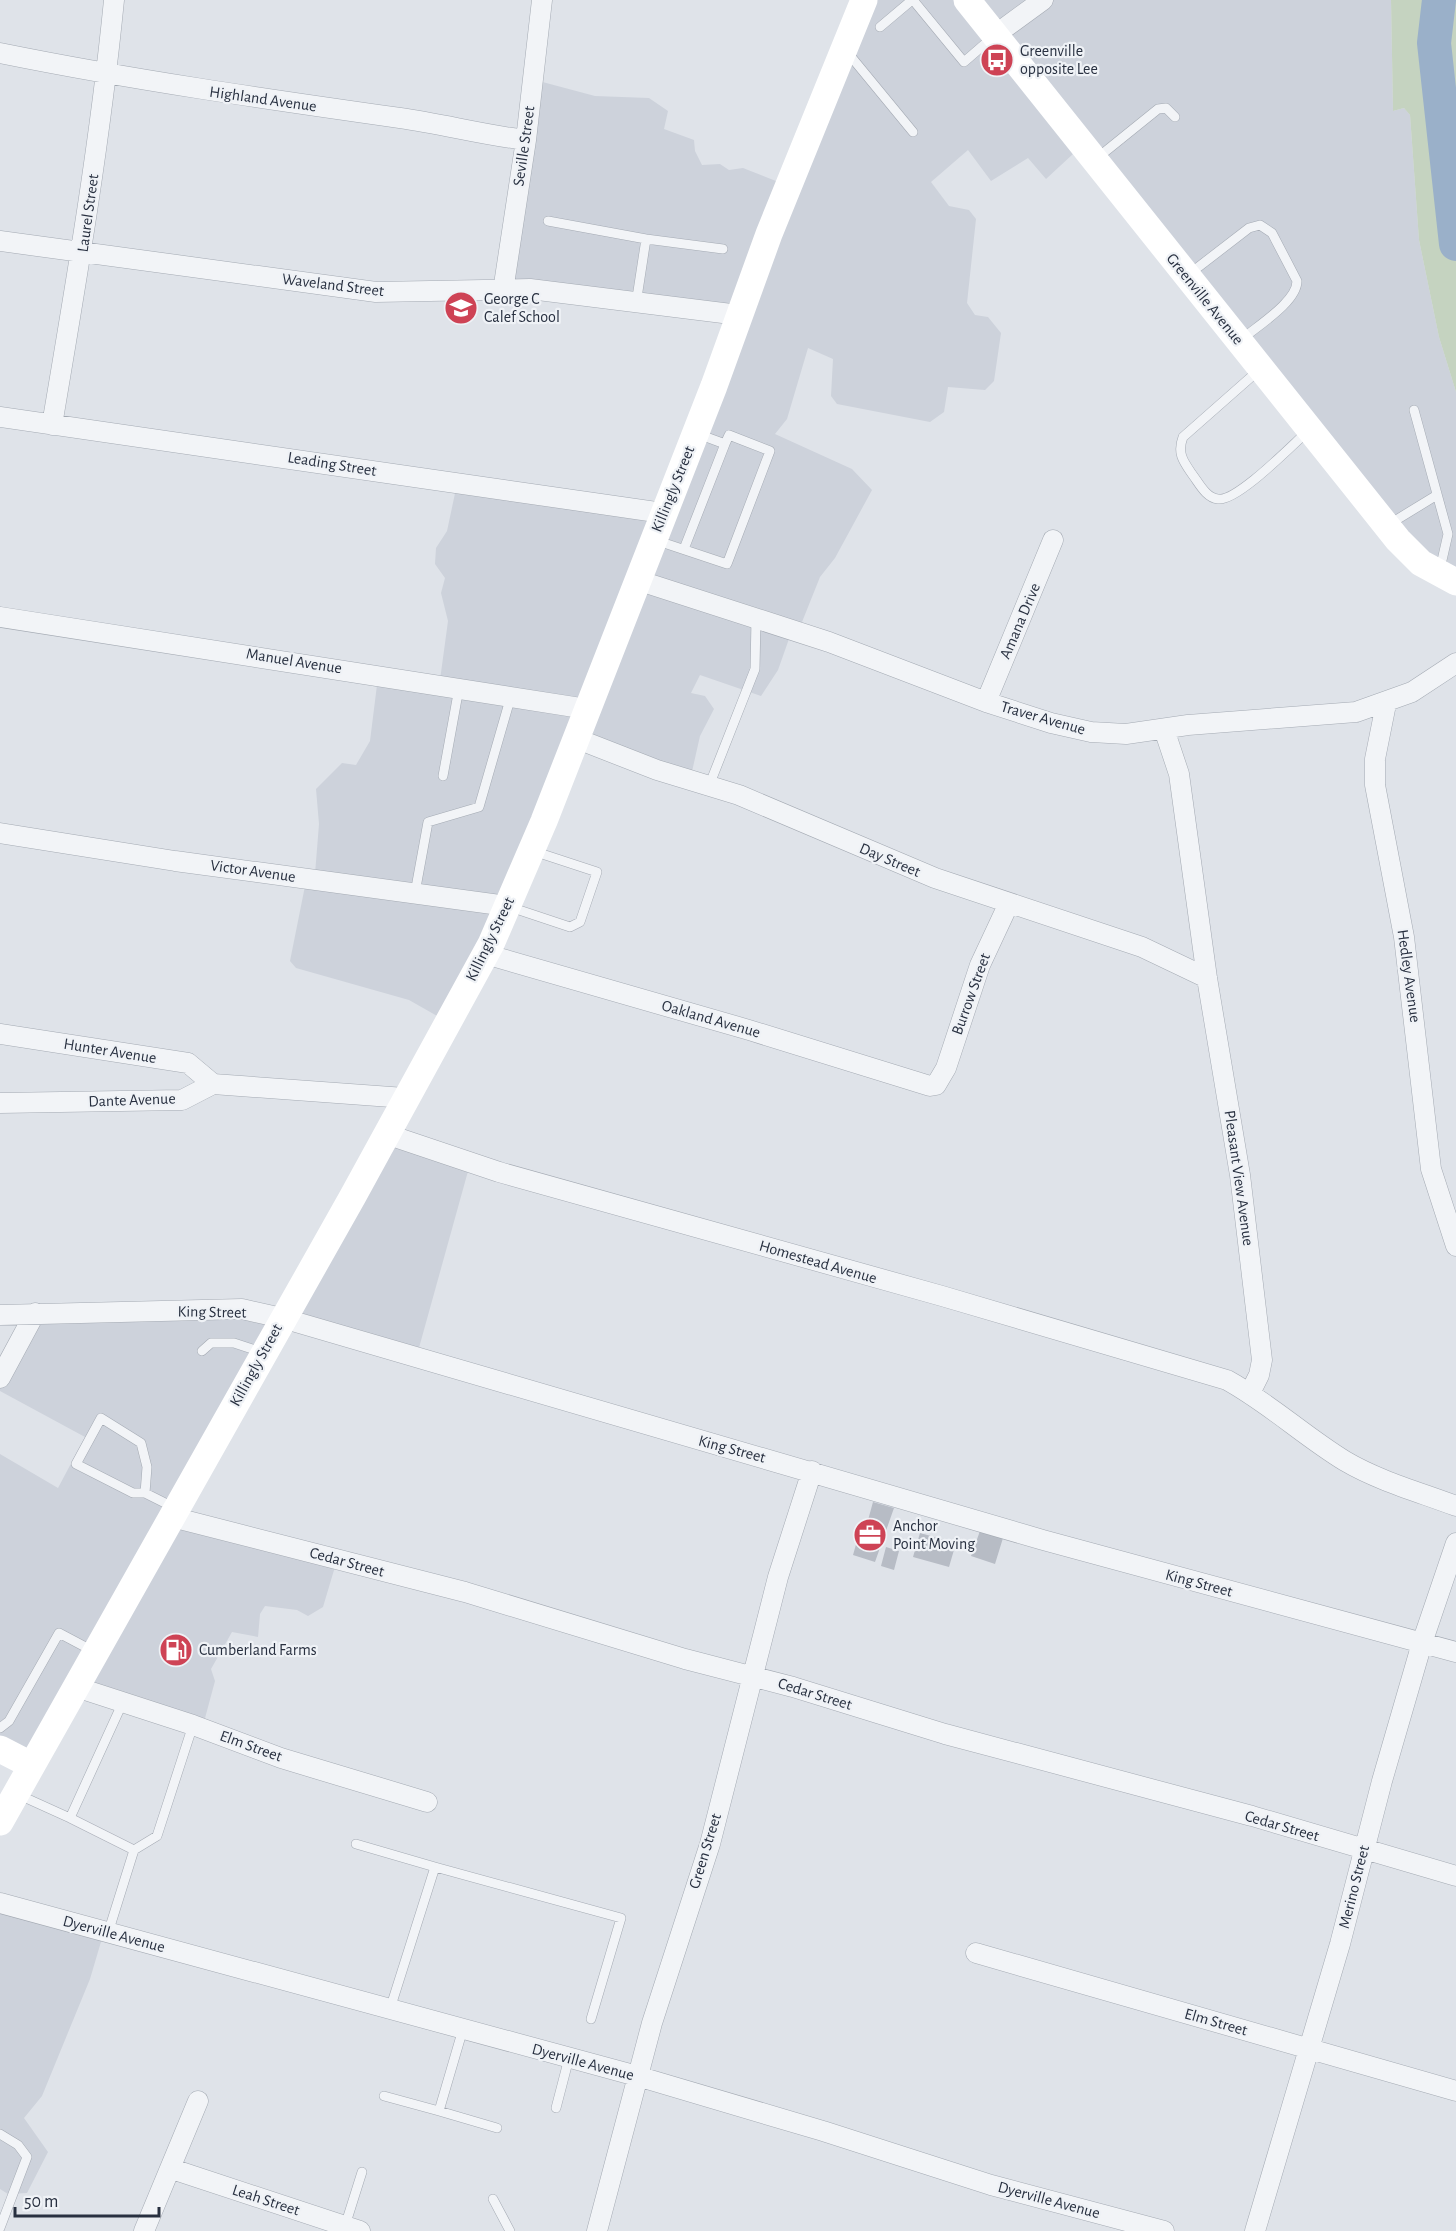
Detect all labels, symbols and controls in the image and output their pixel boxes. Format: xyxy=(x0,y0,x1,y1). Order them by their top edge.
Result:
bus stop icon: Greenville opposite Lee xyxy=(979,42,1015,78)
place label: Greenville opposite Lee xyxy=(1020,43,1098,77)
street label: Highland Avenue xyxy=(208,84,318,114)
street label: Seville Street xyxy=(510,105,538,187)
street label: Laurel Street xyxy=(75,173,101,253)
street label: Greenville Avenue xyxy=(1163,250,1247,348)
street label: Waveland Street xyxy=(281,271,385,299)
school or university icon: George C Calef School xyxy=(443,290,479,326)
place label: George C Calef School xyxy=(484,291,560,325)
street label: Killingly Street xyxy=(648,444,698,535)
street label: Leading Street xyxy=(286,449,378,479)
street label: Amana Drive xyxy=(997,581,1043,661)
street label: Manuel Avenue xyxy=(245,646,343,676)
street label: Traver Avenue xyxy=(999,698,1087,738)
street label: Day Street xyxy=(857,840,923,881)
street label: Victor Avenue xyxy=(209,857,297,885)
street label: Killingly Street xyxy=(463,894,518,984)
street label: Hedley Avenue xyxy=(1394,928,1423,1024)
street label: Burrow Street xyxy=(949,951,993,1037)
street label: Oakland Avenue xyxy=(660,997,762,1041)
street label: Hunter Avenue xyxy=(62,1036,158,1066)
street label: Dante Avenue xyxy=(88,1090,176,1110)
street label: Pleasant View Avenue xyxy=(1222,1109,1256,1247)
street label: Homestead Avenue xyxy=(757,1238,879,1286)
street label: King Street xyxy=(177,1303,247,1321)
street label: Killingly Street xyxy=(227,1321,286,1409)
street label: King Street xyxy=(697,1432,767,1466)
office icon: Anchor Point Moving xyxy=(852,1517,888,1553)
place label: Anchor Point Moving xyxy=(893,1518,975,1552)
street label: Cedar Street xyxy=(308,1544,386,1580)
street label: King Street xyxy=(1164,1566,1234,1600)
fuel station icon: Cumberland Farms xyxy=(158,1632,194,1668)
place label: Cumberland Farms xyxy=(199,1642,317,1658)
street label: Cedar Street xyxy=(776,1675,854,1713)
street label: Elm Street xyxy=(218,1727,284,1765)
street label: Cedar Street xyxy=(1243,1808,1321,1844)
street label: Green Street xyxy=(686,1811,724,1891)
street label: Merino Street xyxy=(1336,1844,1372,1930)
street label: Dyerville Avenue xyxy=(61,1913,167,1956)
street label: Elm Street xyxy=(1183,2005,1249,2039)
street label: Dyerville Avenue xyxy=(530,2041,636,2084)
street label: Dyerville Avenue xyxy=(996,2179,1102,2222)
scale bar xyxy=(15,2180,159,2218)
street label: Leah Street xyxy=(230,2182,302,2218)
text: 50 m xyxy=(24,2193,58,2211)

